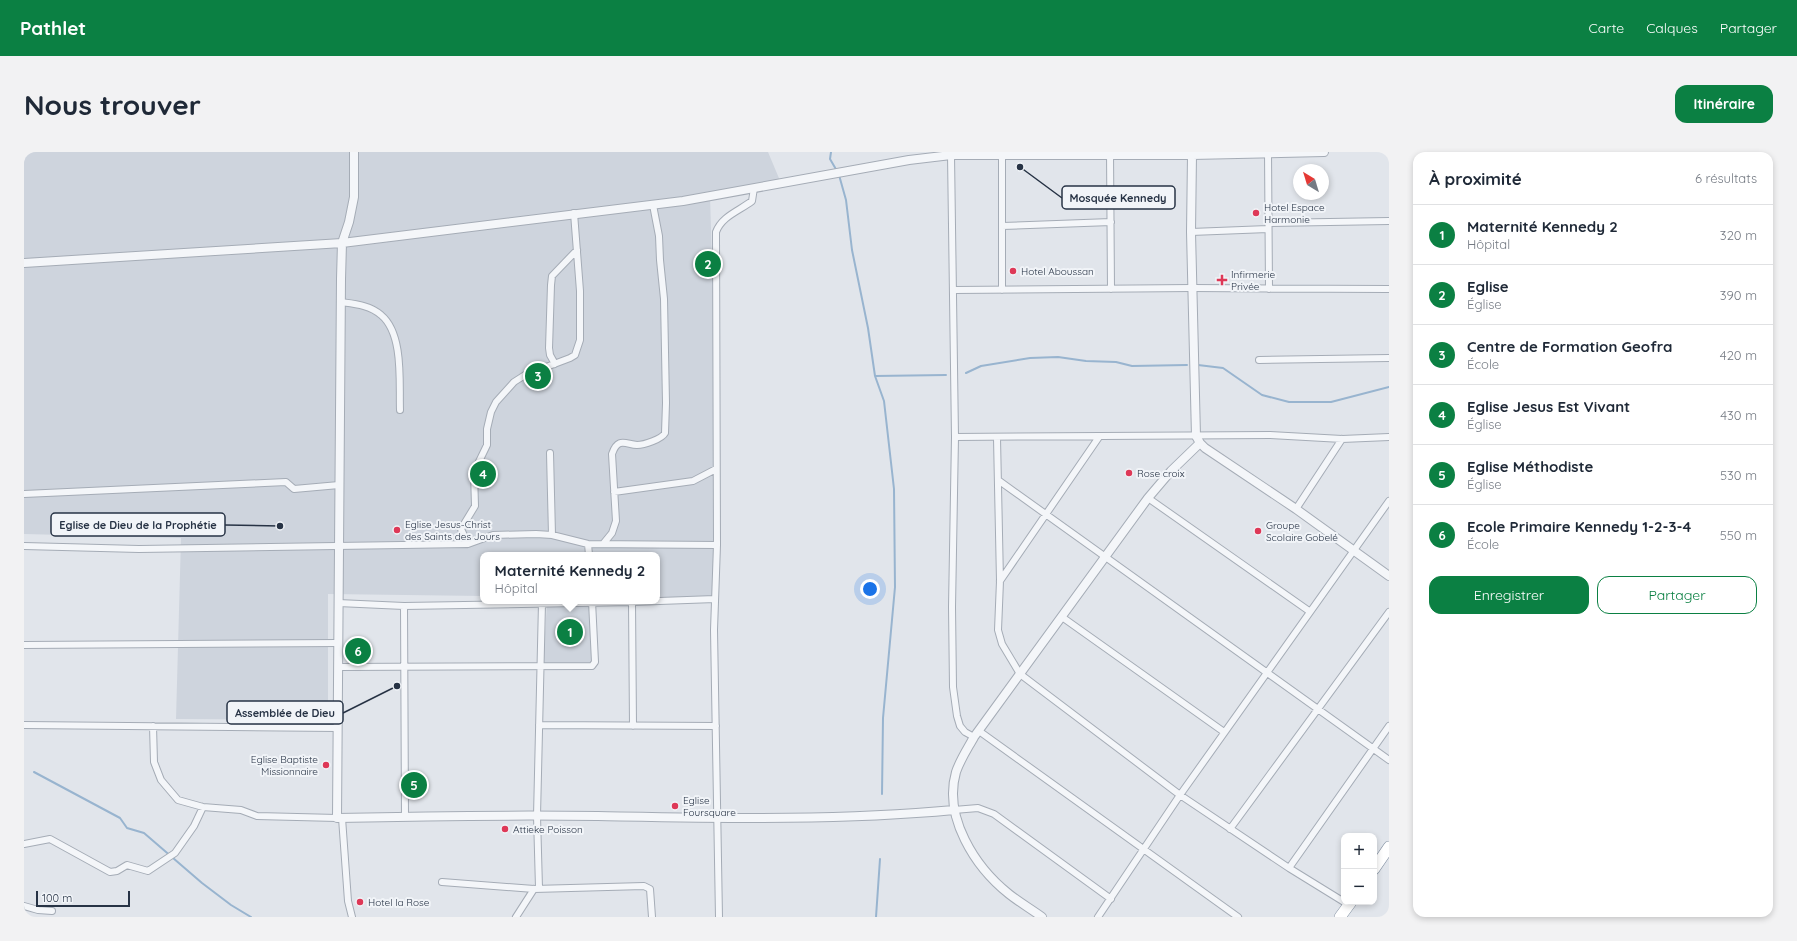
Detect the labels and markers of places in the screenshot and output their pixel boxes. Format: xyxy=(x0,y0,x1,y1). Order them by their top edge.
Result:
callout: Mosquée Kennedy xyxy=(1062,186,1175,209)
place label: Hotel Espace Harmonie xyxy=(1264,201,1325,226)
marker: Hotel Espace Harmonie xyxy=(1251,208,1261,218)
pin: 2 xyxy=(695,249,721,279)
place label: Hotel Aboussan xyxy=(1021,265,1094,278)
marker: Hotel Aboussan xyxy=(1008,266,1018,276)
place label: Infirmerie Privée xyxy=(1231,268,1276,293)
marker: Infirmerie Privée xyxy=(1216,274,1228,286)
pin: 3 xyxy=(525,361,551,391)
pin: 4 xyxy=(470,459,496,489)
place label: Rose croix xyxy=(1137,467,1185,480)
marker: Rose croix xyxy=(1124,468,1134,478)
callout: Eglise de Dieu de la Prophétie xyxy=(51,513,225,536)
place label: Eglise Jesus-Christ des Saints des Jours xyxy=(405,518,500,543)
place label: Groupe Scolaire Gobelé xyxy=(1266,519,1338,544)
marker: Eglise Jesus-Christ des Saints des Jours xyxy=(392,525,402,535)
marker: Groupe Scolaire Gobelé xyxy=(1253,526,1263,536)
pin: 1 xyxy=(557,617,583,647)
pin: 6 xyxy=(345,636,371,666)
callout: Assemblée de Dieu xyxy=(227,701,343,724)
place label: Eglise Baptiste Missionnaire xyxy=(251,753,318,778)
marker: Eglise Baptiste Missionnaire xyxy=(321,760,331,770)
pin: 5 xyxy=(401,770,427,800)
place label: Eglise Foursquare xyxy=(683,794,736,819)
marker: Eglise Foursquare xyxy=(670,801,680,811)
place label: Attieke Poisson xyxy=(513,823,583,836)
marker: Attieke Poisson xyxy=(500,824,510,834)
place label: Hotel la Rose xyxy=(368,896,430,909)
marker: Hotel la Rose xyxy=(355,897,365,907)

